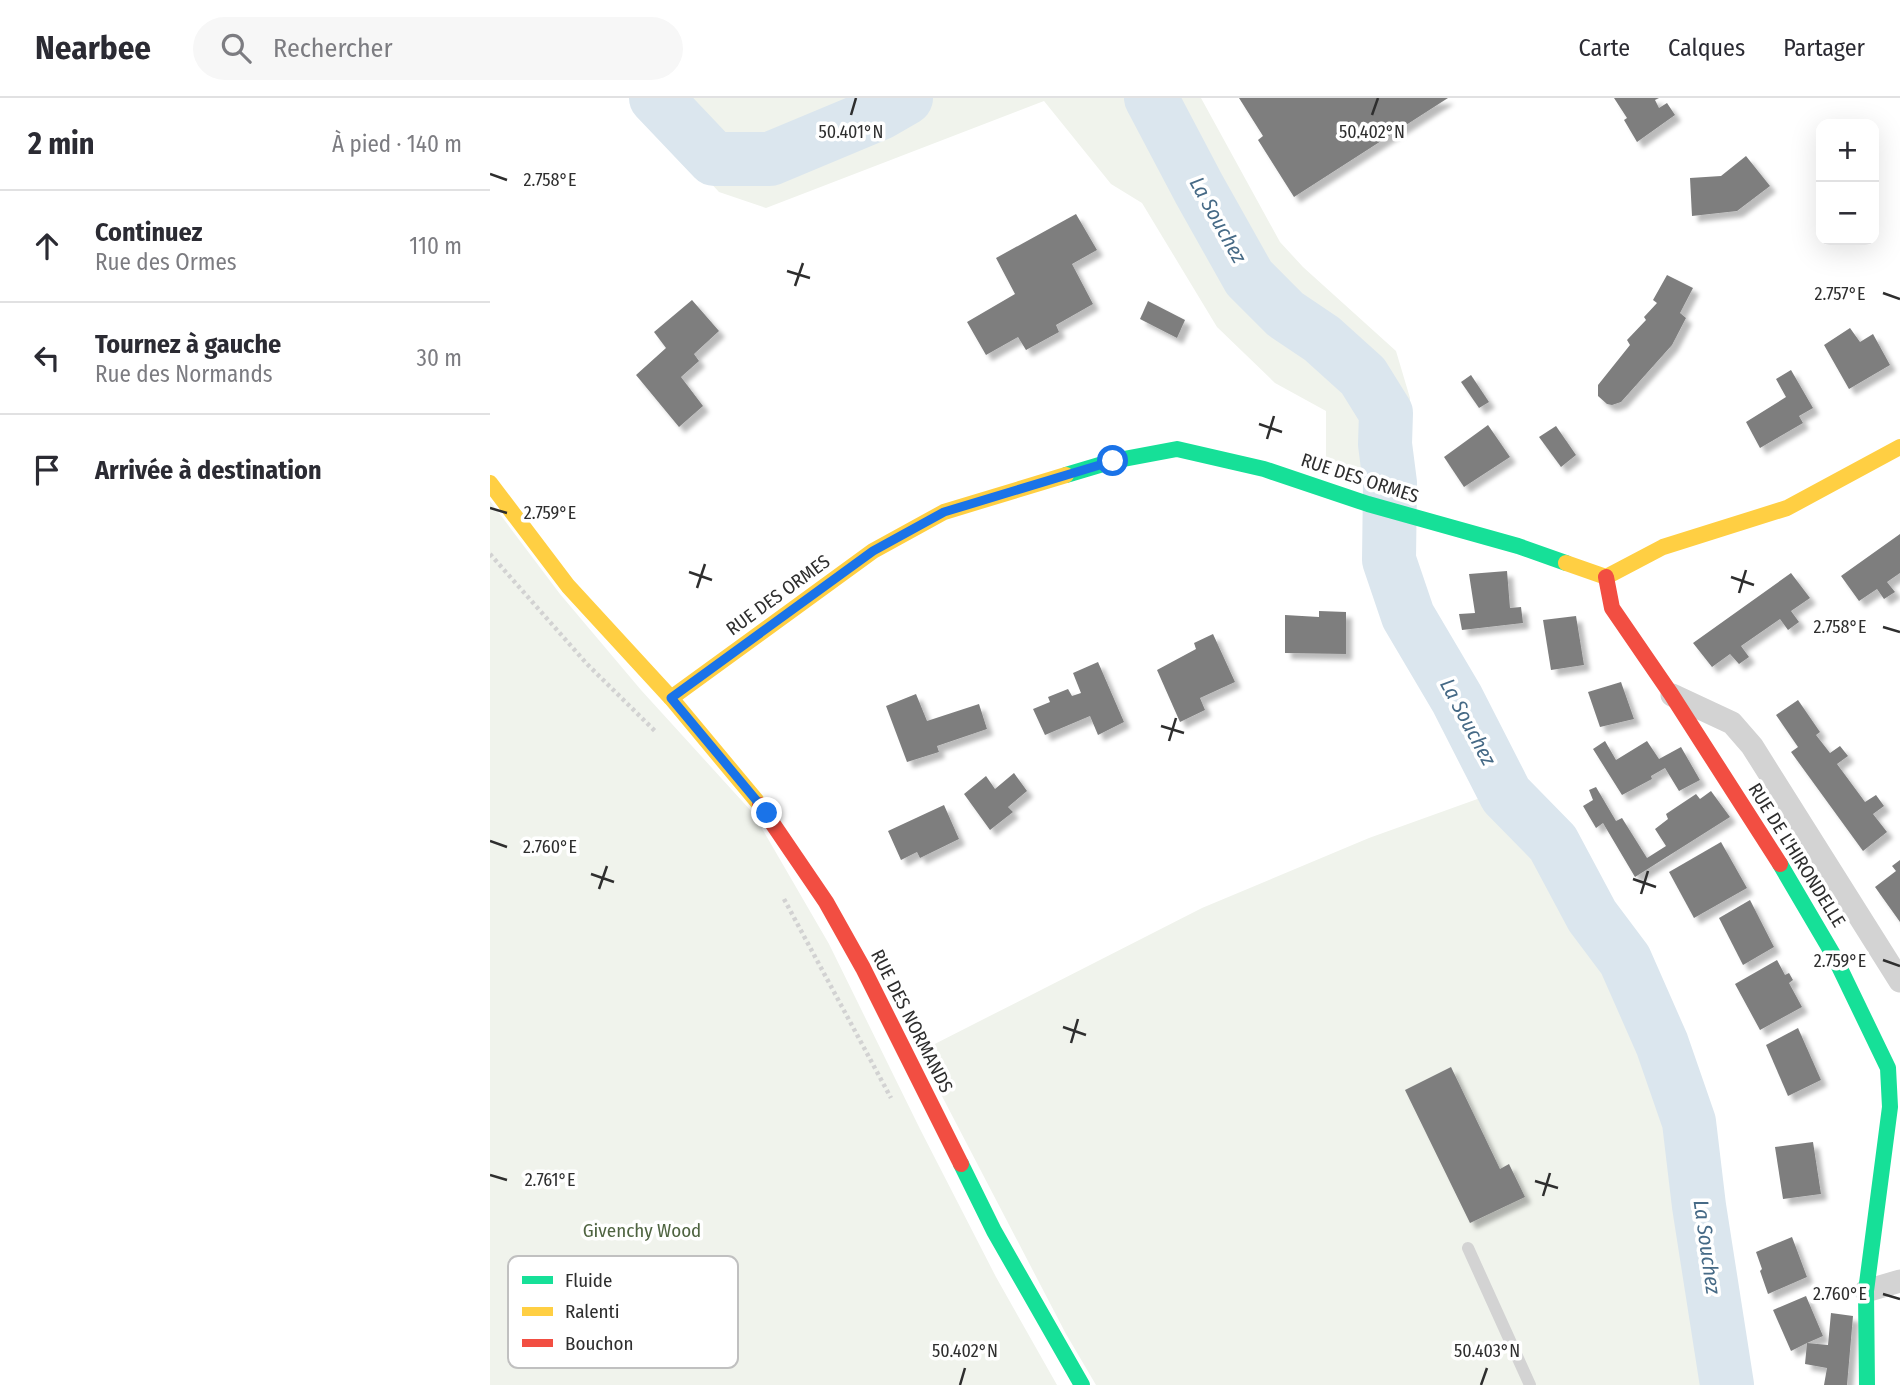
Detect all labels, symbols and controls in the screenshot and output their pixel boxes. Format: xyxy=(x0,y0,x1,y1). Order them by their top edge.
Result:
search box xyxy=(193,17,683,80)
text: Nearbee xyxy=(35,28,151,68)
icon: search xyxy=(217,29,255,67)
text: Rechercher xyxy=(273,33,393,64)
text: Carte xyxy=(1579,34,1630,62)
text: Calques xyxy=(1668,34,1745,62)
text: Partager xyxy=(1783,34,1865,62)
map controls xyxy=(1816,119,1879,245)
button: + xyxy=(1816,119,1879,182)
text: 50.401°N xyxy=(819,121,883,143)
text: 50.402°N xyxy=(1339,121,1405,143)
text: 2 min xyxy=(28,126,95,162)
text: À pied · 140 m xyxy=(332,130,462,158)
text: 2.758°E xyxy=(524,169,576,191)
water label: La Souchez xyxy=(1184,172,1253,268)
button: − xyxy=(1816,182,1879,245)
text: Continuez xyxy=(95,217,202,248)
icon: ahead xyxy=(28,227,66,265)
text: 110 m xyxy=(409,232,462,260)
text: Rue des Ormes xyxy=(95,248,237,276)
text: 2.757°E xyxy=(1814,283,1866,305)
text: Tournez à gauche xyxy=(95,329,281,360)
icon: left xyxy=(28,339,66,377)
text: 30 m xyxy=(417,344,462,372)
text: Rue des Normands xyxy=(95,360,273,388)
route start xyxy=(1097,445,1128,476)
street label: RUE DES ORMES xyxy=(1298,448,1422,508)
icon: arrive xyxy=(28,451,66,489)
text: Arrivée à destination xyxy=(95,455,322,486)
text: 2.759°E xyxy=(524,502,576,524)
street label: RUE DES ORMES xyxy=(722,550,834,640)
text: 2.758°E xyxy=(1814,616,1866,638)
water label: La Souchez xyxy=(1434,674,1502,771)
street label: RUE DE L'HIRONDELLE xyxy=(1743,779,1851,931)
route end xyxy=(751,797,782,828)
text: 2.760°E xyxy=(523,836,577,858)
street label: RUE DES NORMANDS xyxy=(866,946,958,1096)
text: 2.759°E xyxy=(1814,950,1866,972)
text: 2.761°E xyxy=(525,1169,575,1191)
water label: La Souchez xyxy=(1688,1198,1727,1296)
park label: Givenchy Wood xyxy=(583,1219,701,1242)
legend xyxy=(508,1256,738,1368)
text: Fluide xyxy=(565,1269,612,1292)
text: 2.760°E xyxy=(1813,1283,1867,1305)
text: Ralenti xyxy=(565,1300,620,1323)
text: Bouchon xyxy=(565,1332,633,1355)
text: 50.402°N xyxy=(932,1340,998,1362)
text: 50.403°N xyxy=(1454,1340,1520,1362)

